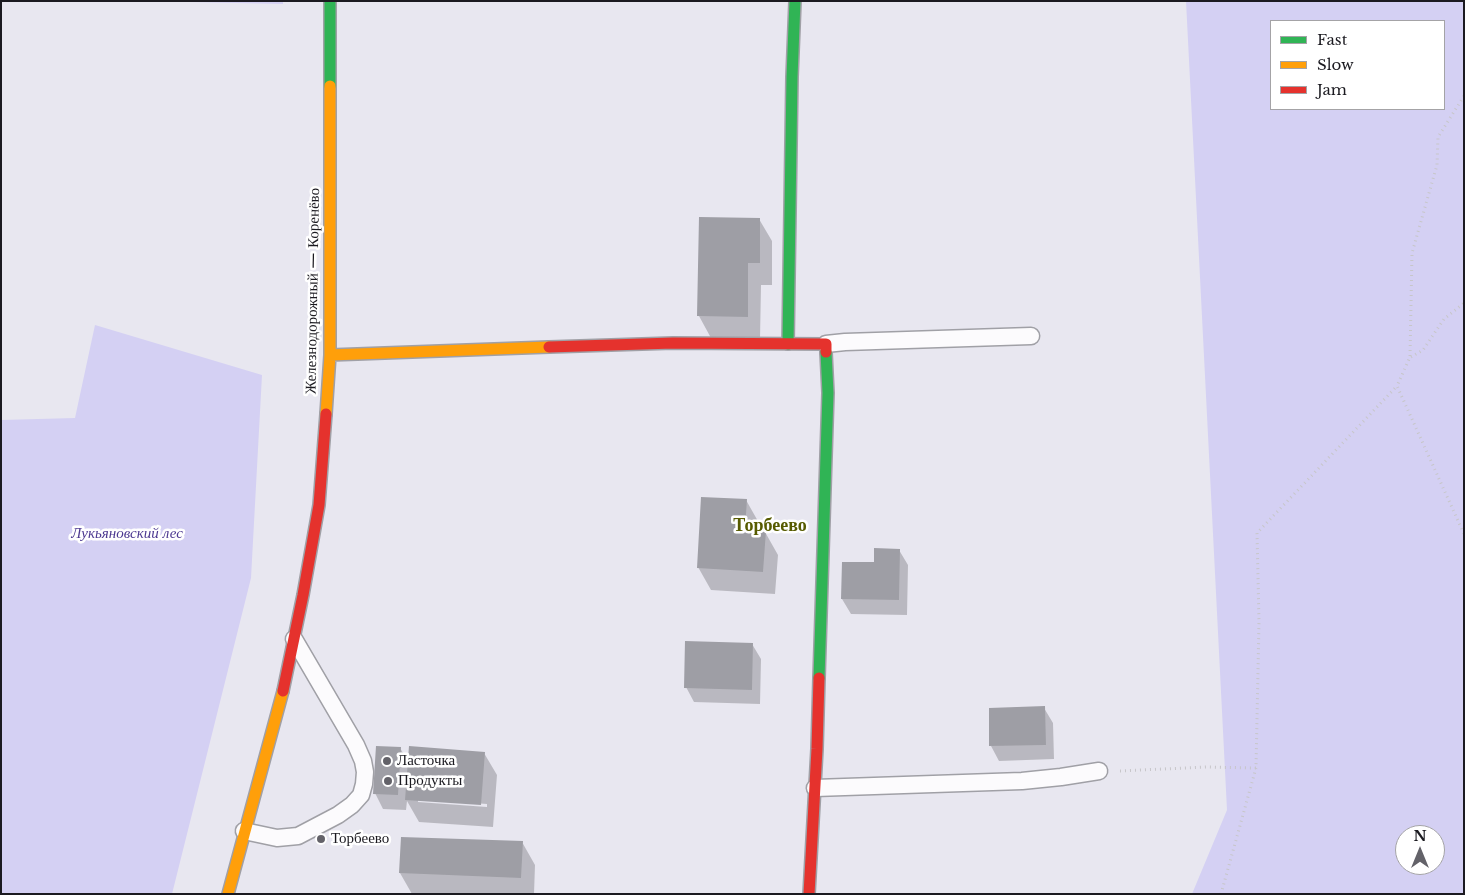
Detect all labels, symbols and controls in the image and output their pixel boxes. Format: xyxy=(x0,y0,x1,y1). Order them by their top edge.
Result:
legend xyxy=(1270,20,1445,110)
text: Fast xyxy=(1317,30,1347,49)
text: Slow xyxy=(1317,55,1354,74)
text: Jam xyxy=(1317,80,1347,99)
street label: Железнодорожный — Коренёво xyxy=(302,188,324,394)
district label: Торбеево xyxy=(733,515,807,537)
park label: Лукьяновский лес xyxy=(71,525,183,543)
place label: Ласточка xyxy=(397,752,455,770)
marker: Ласточка xyxy=(381,755,393,767)
place label: Продукты xyxy=(398,772,462,790)
marker: Продукты xyxy=(382,775,394,787)
north arrow xyxy=(1395,825,1445,875)
text: N xyxy=(1413,827,1427,845)
place label: Торбеево xyxy=(331,830,389,848)
marker: Торбеево xyxy=(315,833,327,845)

